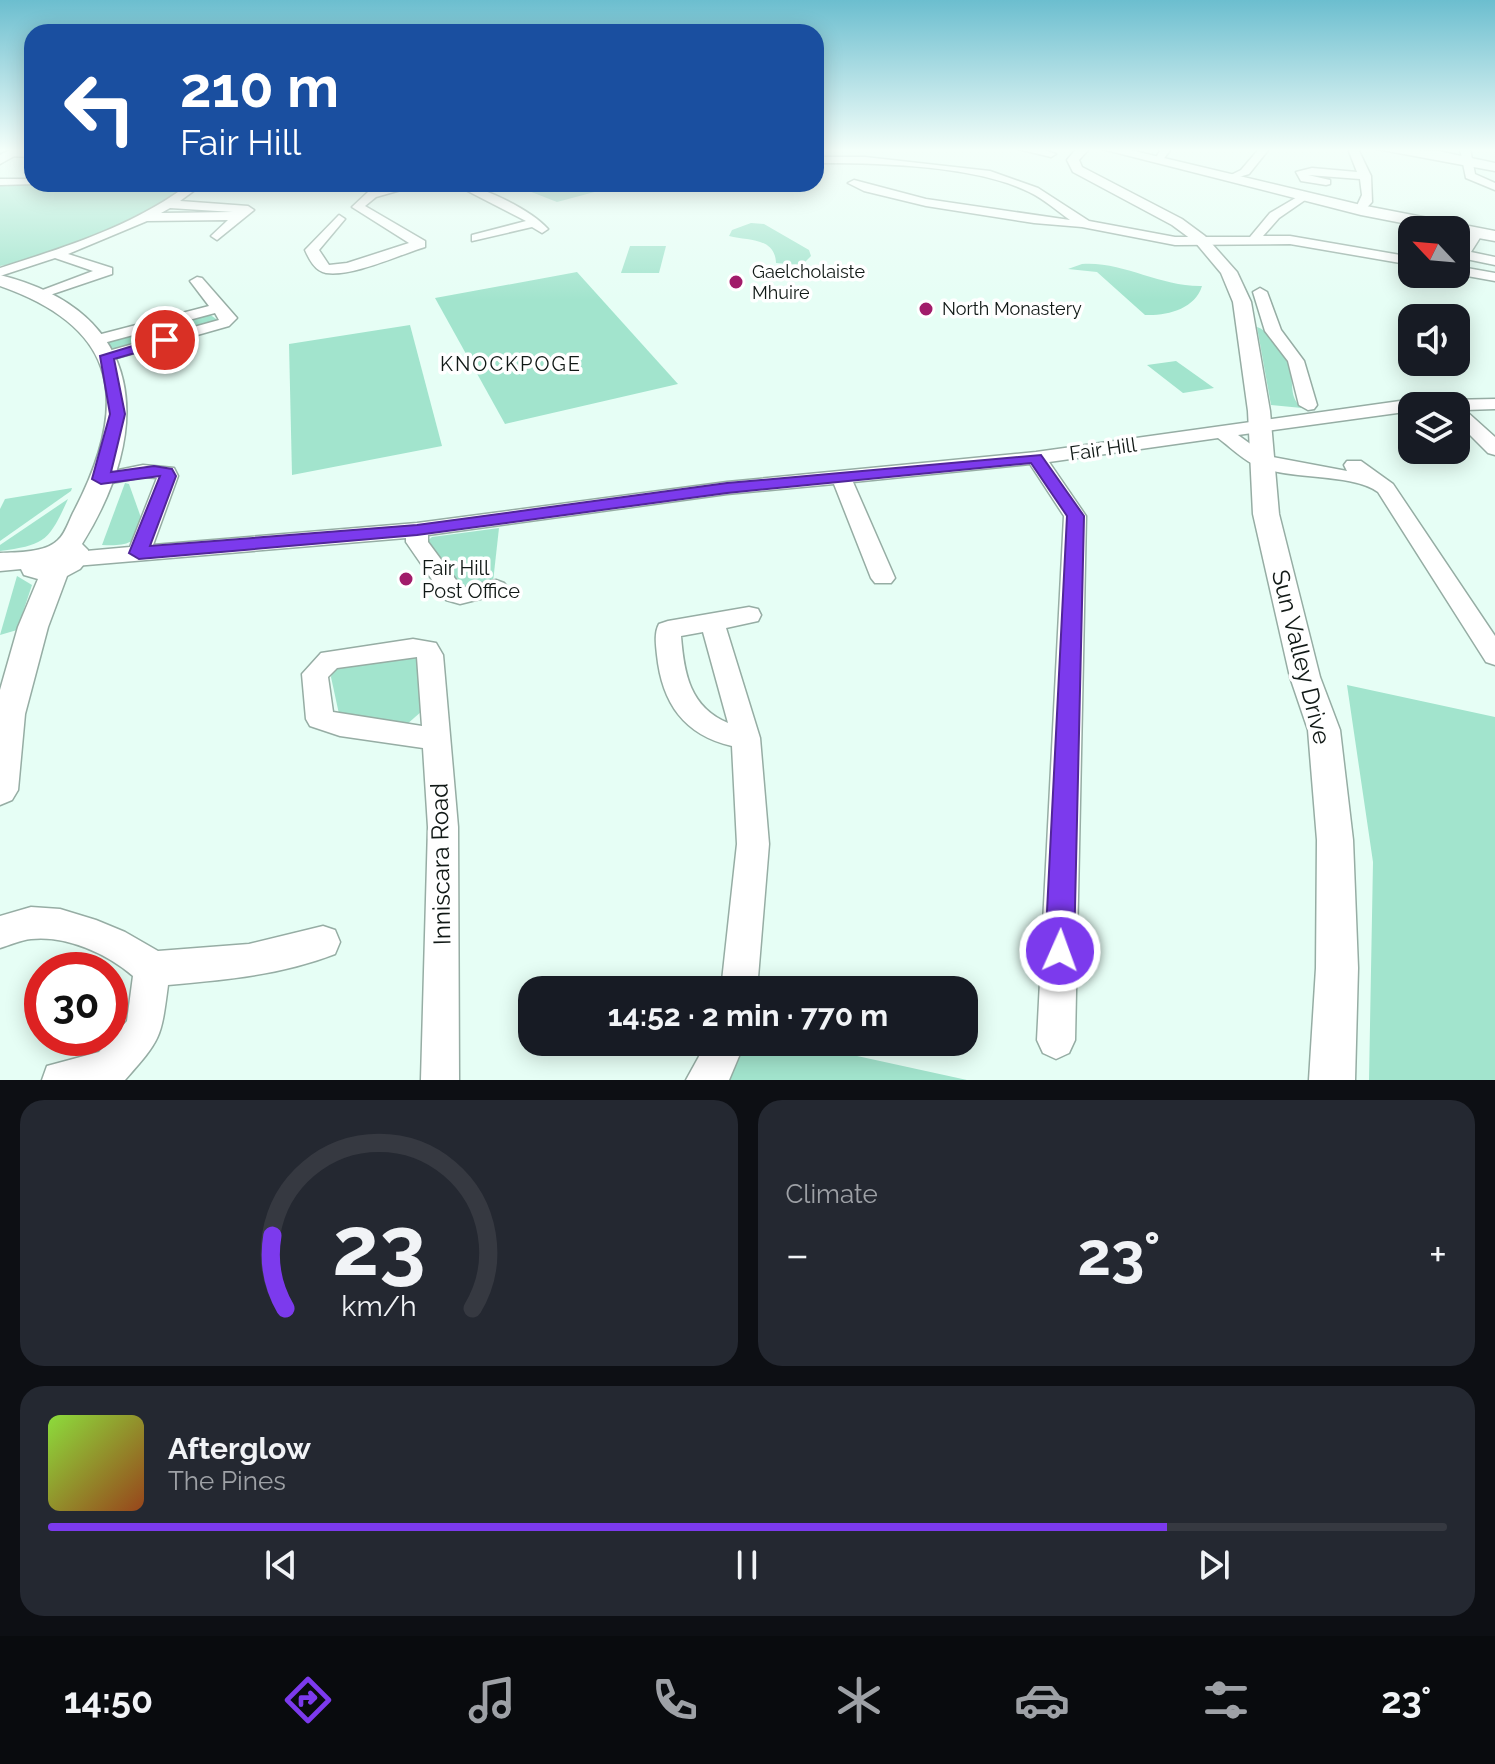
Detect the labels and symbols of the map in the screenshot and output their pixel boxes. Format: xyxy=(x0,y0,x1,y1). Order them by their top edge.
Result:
north arrow xyxy=(1398,216,1470,288)
place label: Gaelcholaiste Mhuire xyxy=(752,261,865,303)
marker: Gaelcholaiste Mhuire xyxy=(727,273,745,291)
place label: North Monastery xyxy=(942,298,1082,319)
marker: North Monastery xyxy=(917,300,935,318)
pin xyxy=(131,306,199,374)
district label: KNOCKPOGE xyxy=(440,352,582,376)
street label: Fair Hill xyxy=(1068,432,1139,466)
place label: Fair Hill Post Office xyxy=(422,556,520,603)
street label: Sun Valley Drive xyxy=(1266,567,1337,747)
marker: Fair Hill Post Office xyxy=(397,570,415,588)
street label: Inniscara Road xyxy=(425,783,456,945)
position arrow xyxy=(1018,909,1102,993)
speed limit sign: 30 xyxy=(24,952,128,1056)

